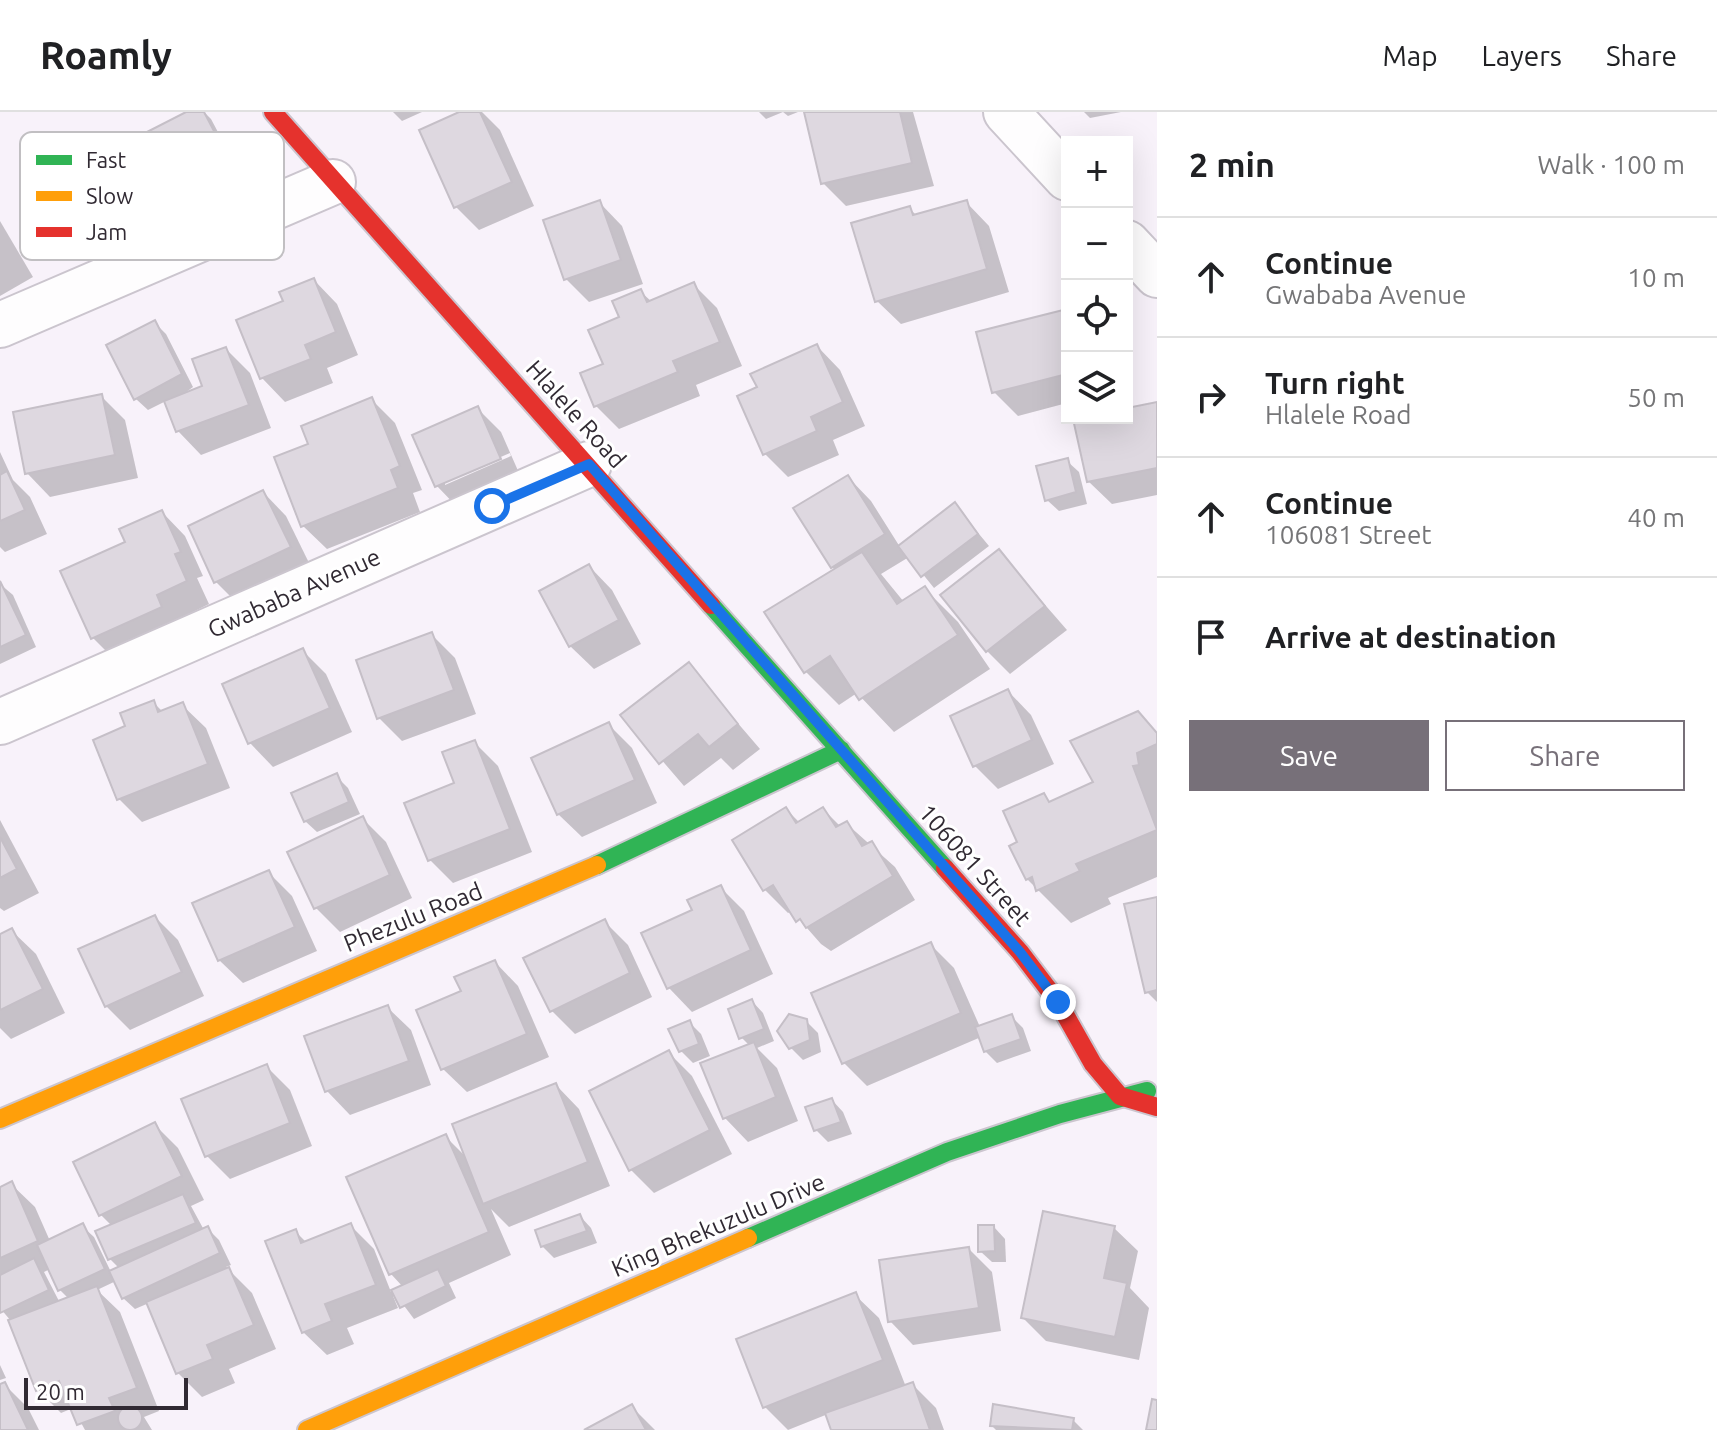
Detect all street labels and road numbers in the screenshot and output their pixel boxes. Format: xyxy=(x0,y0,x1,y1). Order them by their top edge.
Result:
street label: Hlalele Road xyxy=(521,355,631,473)
street label: Gwababa Avenue xyxy=(204,543,384,643)
street label: 106081 Street xyxy=(914,799,1037,932)
street label: Phezulu Road xyxy=(340,877,486,957)
street label: King Bhekuzulu Drive xyxy=(607,1168,829,1282)

